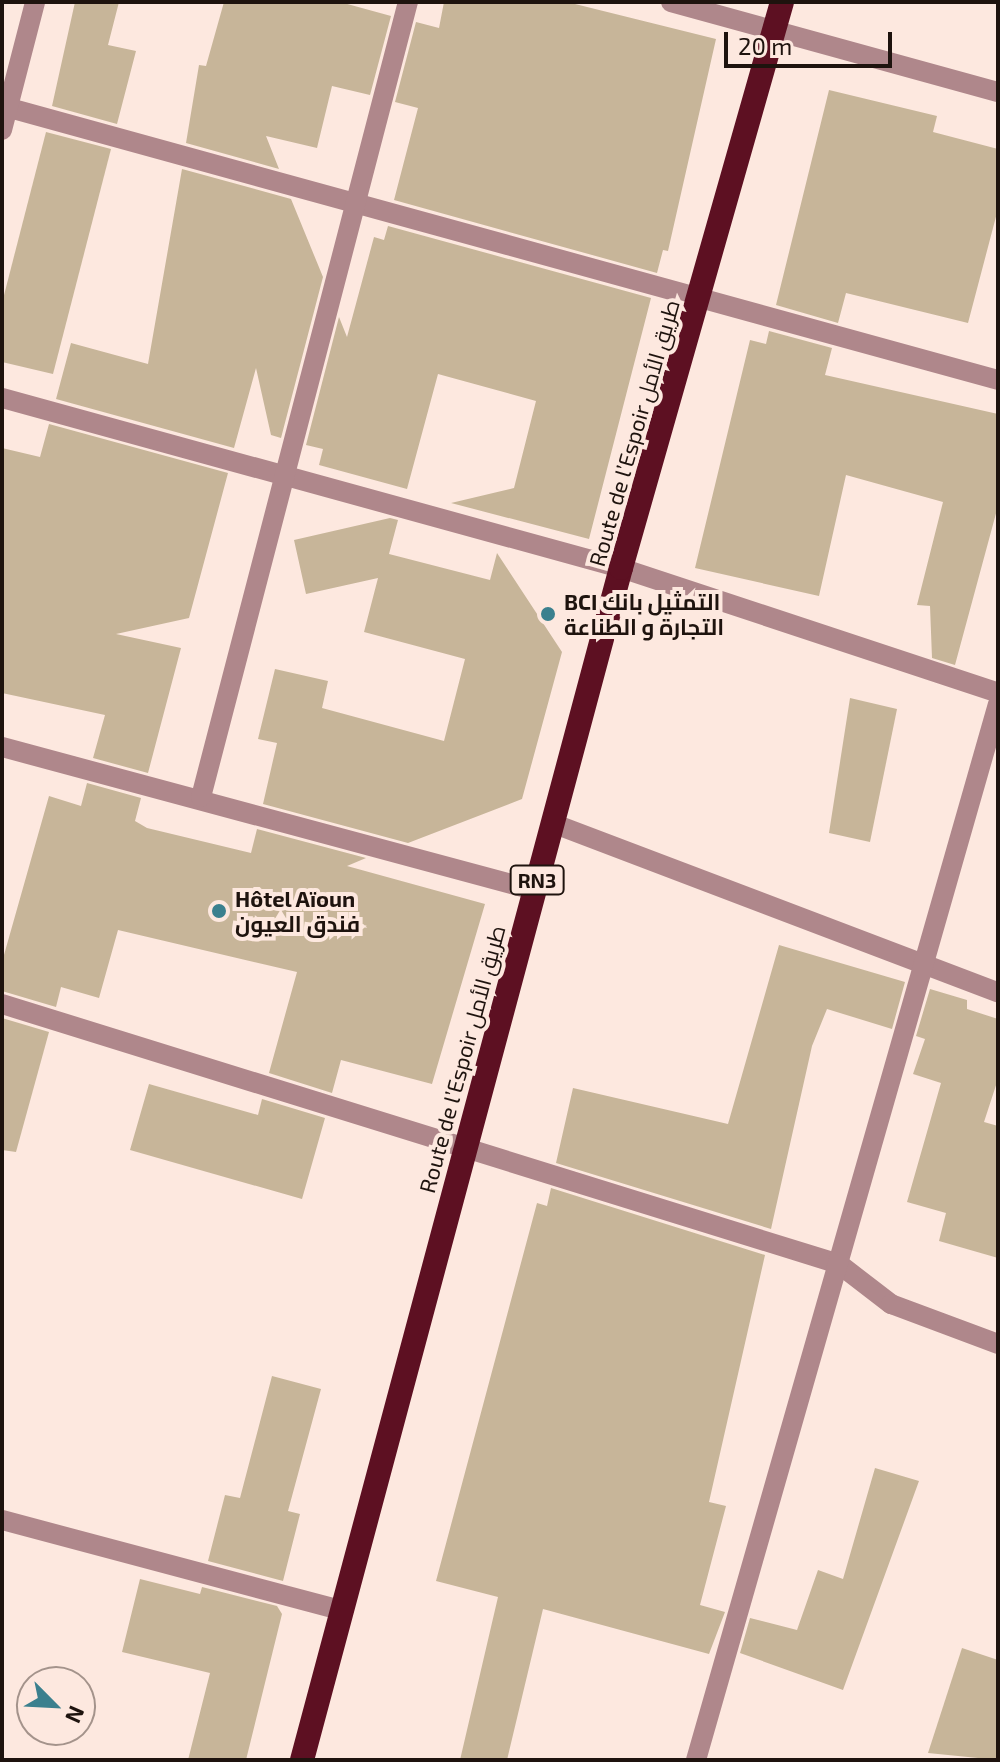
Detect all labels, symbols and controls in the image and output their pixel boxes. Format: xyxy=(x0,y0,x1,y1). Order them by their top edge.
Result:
scale bar xyxy=(728,16,896,66)
text: 20 m xyxy=(738,31,792,60)
street label: Route de l’Espoir طريق الأمل xyxy=(583,296,685,570)
place label: BCI التمثيل بانك التجارة و الطناعة xyxy=(564,588,724,640)
marker: BCI التمثيل بانك التجارة و الطناعة xyxy=(539,605,557,623)
road number: RN3 xyxy=(509,864,565,896)
place label: Hôtel Aïoun فندق العيون xyxy=(235,885,360,936)
marker: Hôtel Aïoun فندق العيون xyxy=(210,902,228,920)
street label: Route de l’Espoir طريق الأمل xyxy=(413,922,511,1196)
north arrow xyxy=(16,1666,96,1746)
text: N xyxy=(61,1702,91,1727)

